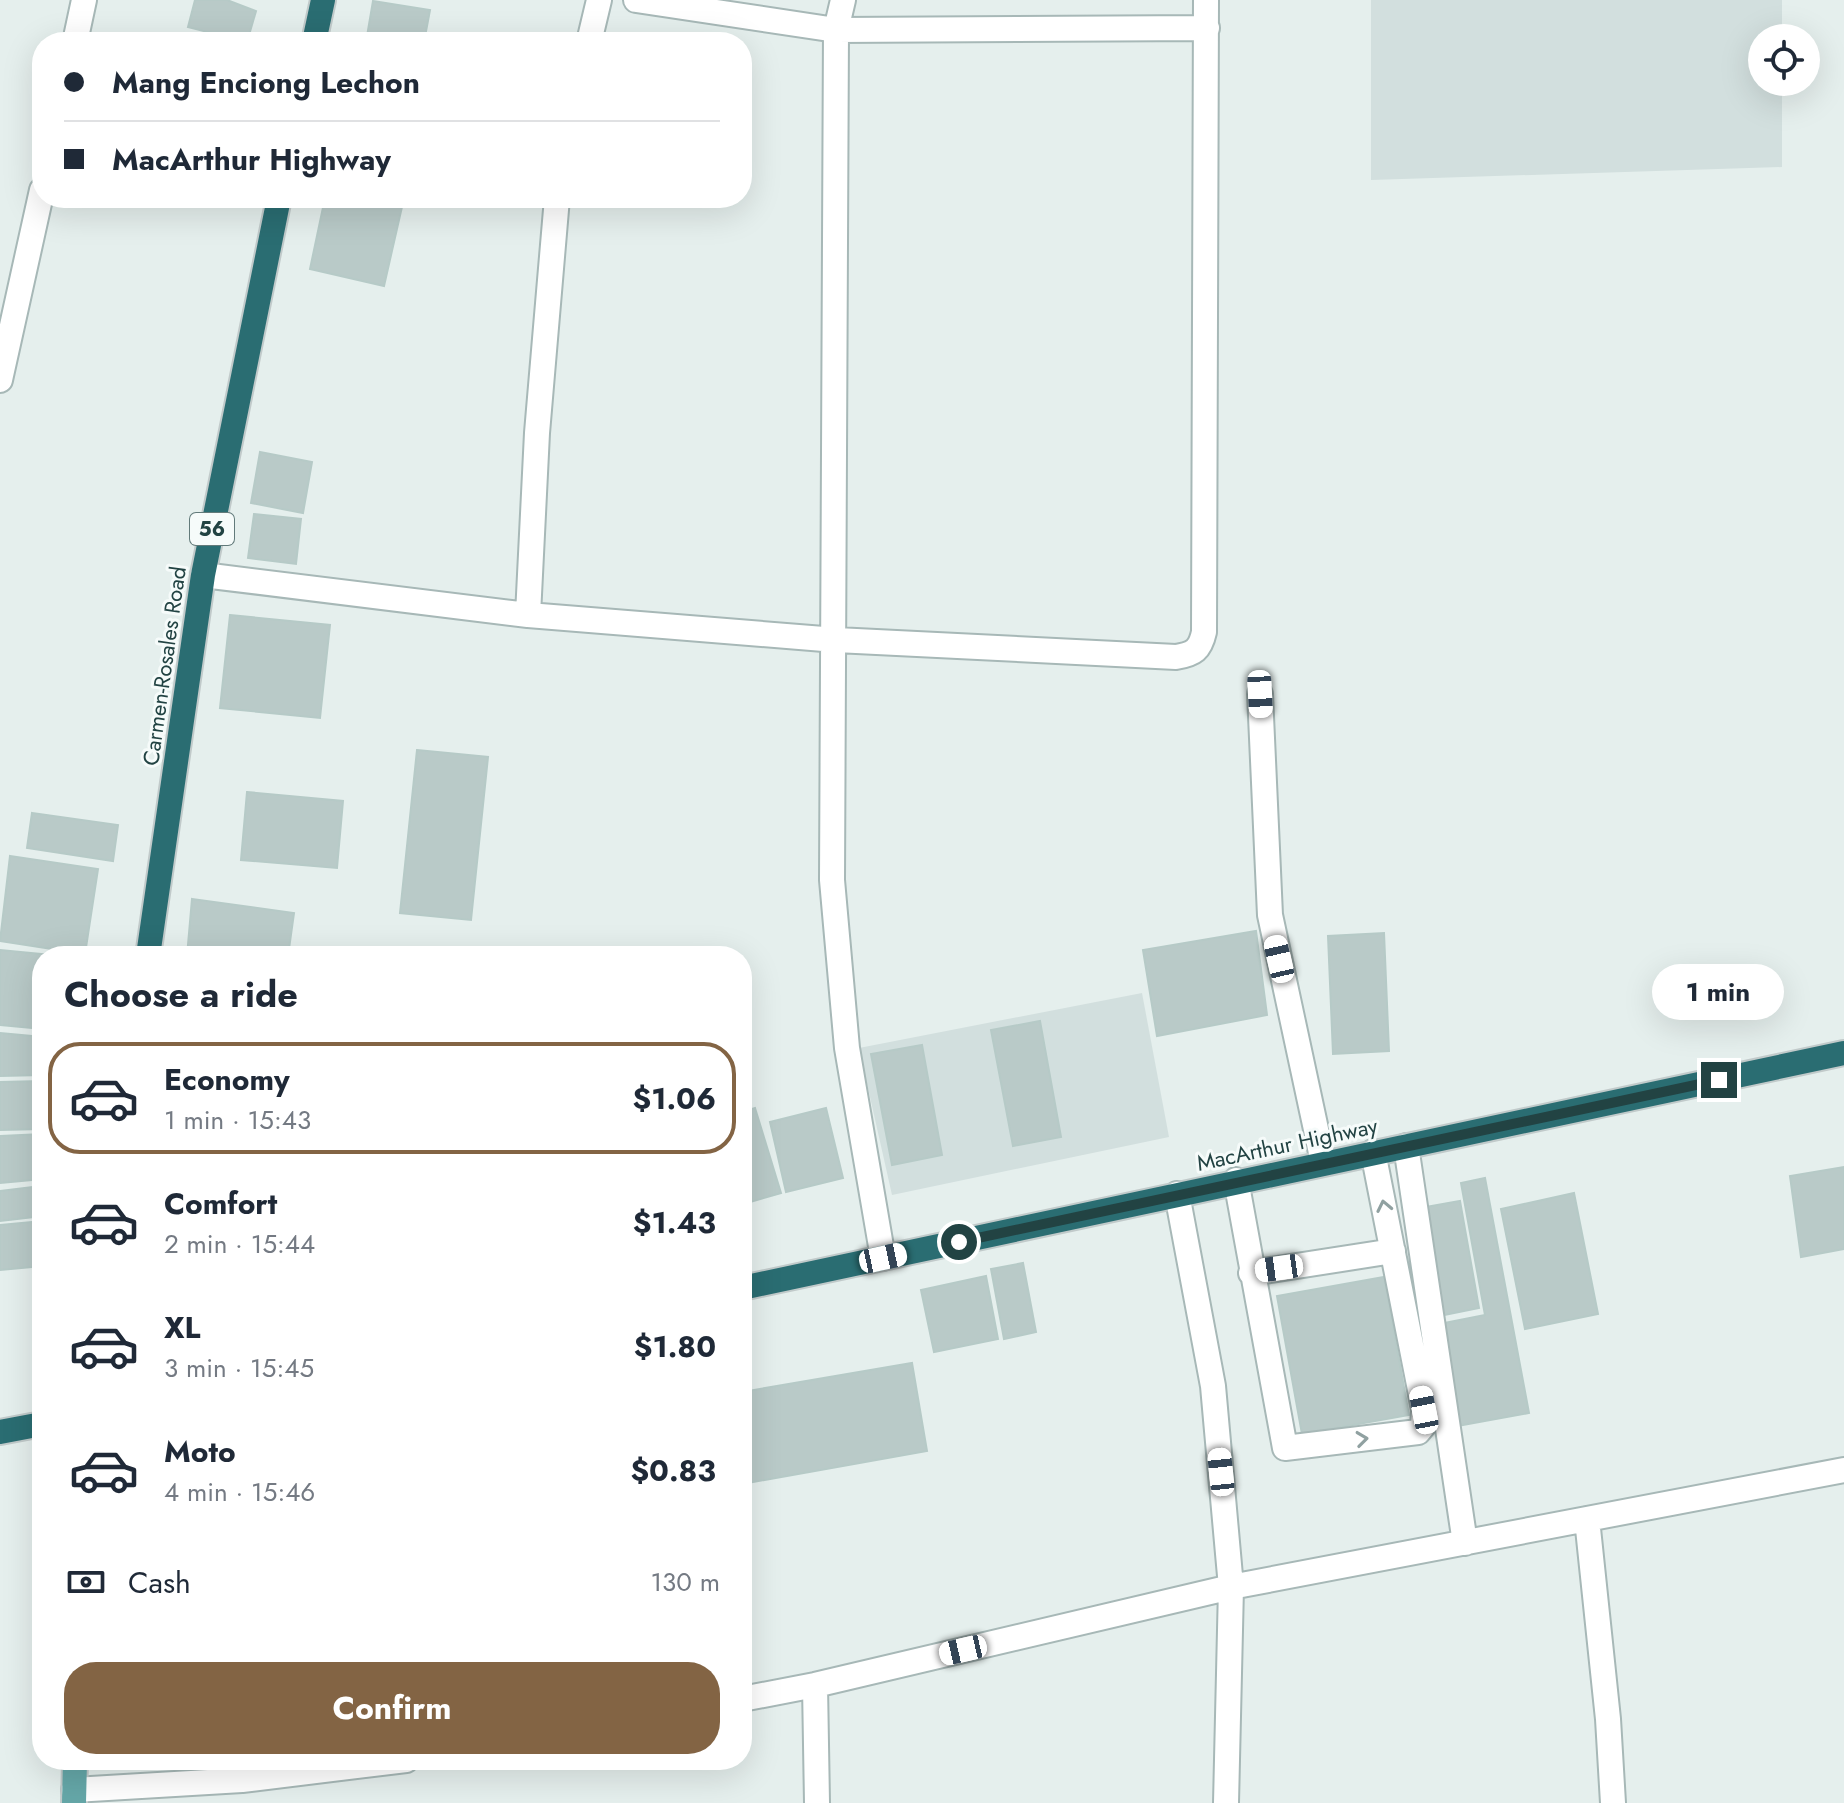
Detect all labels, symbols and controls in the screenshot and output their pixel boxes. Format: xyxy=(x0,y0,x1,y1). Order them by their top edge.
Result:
map controls xyxy=(1748,24,1820,96)
button: locate xyxy=(1748,24,1820,96)
text: Mang Enciong Lechon xyxy=(112,61,420,104)
text: MacArthur Highway xyxy=(112,138,391,181)
road number: 56 xyxy=(190,513,234,545)
street label: Carmen-Rosales Road xyxy=(134,564,194,768)
car xyxy=(1247,669,1273,719)
car xyxy=(1262,933,1296,985)
callout: 1 min xyxy=(1653,964,1785,1020)
text: Choose a ride xyxy=(64,968,298,1020)
text: 1 min xyxy=(1686,973,1750,1011)
text: Economy xyxy=(164,1058,290,1101)
icon: car xyxy=(68,1062,140,1134)
route end xyxy=(1701,1062,1737,1098)
text: $1.06 xyxy=(632,1077,716,1120)
text: 1 min · 15:43 xyxy=(164,1101,311,1139)
street label: MacArthur Highway xyxy=(1194,1109,1381,1179)
text: Comfort xyxy=(164,1182,277,1225)
icon: car xyxy=(68,1186,140,1258)
one-way arrow xyxy=(1376,1200,1393,1214)
text: $1.43 xyxy=(633,1201,716,1244)
route start xyxy=(941,1224,977,1260)
text: 2 min · 15:44 xyxy=(164,1225,315,1263)
car xyxy=(857,1241,909,1275)
car xyxy=(1254,1253,1304,1283)
text: XL xyxy=(164,1306,200,1349)
icon: car xyxy=(68,1310,140,1382)
text: $1.80 xyxy=(634,1325,716,1368)
text: 3 min · 15:45 xyxy=(164,1349,314,1387)
car xyxy=(1408,1384,1440,1436)
text: Moto xyxy=(164,1430,236,1473)
one-way arrow xyxy=(1355,1431,1369,1448)
icon: car xyxy=(68,1434,140,1506)
car xyxy=(1207,1447,1235,1497)
text: $0.83 xyxy=(630,1449,716,1492)
text: 4 min · 15:46 xyxy=(164,1473,315,1511)
icon: cash xyxy=(64,1560,108,1604)
text: Cash xyxy=(128,1561,191,1604)
text: 130 m xyxy=(650,1563,720,1601)
car xyxy=(937,1633,989,1667)
button: Confirm xyxy=(64,1662,720,1754)

